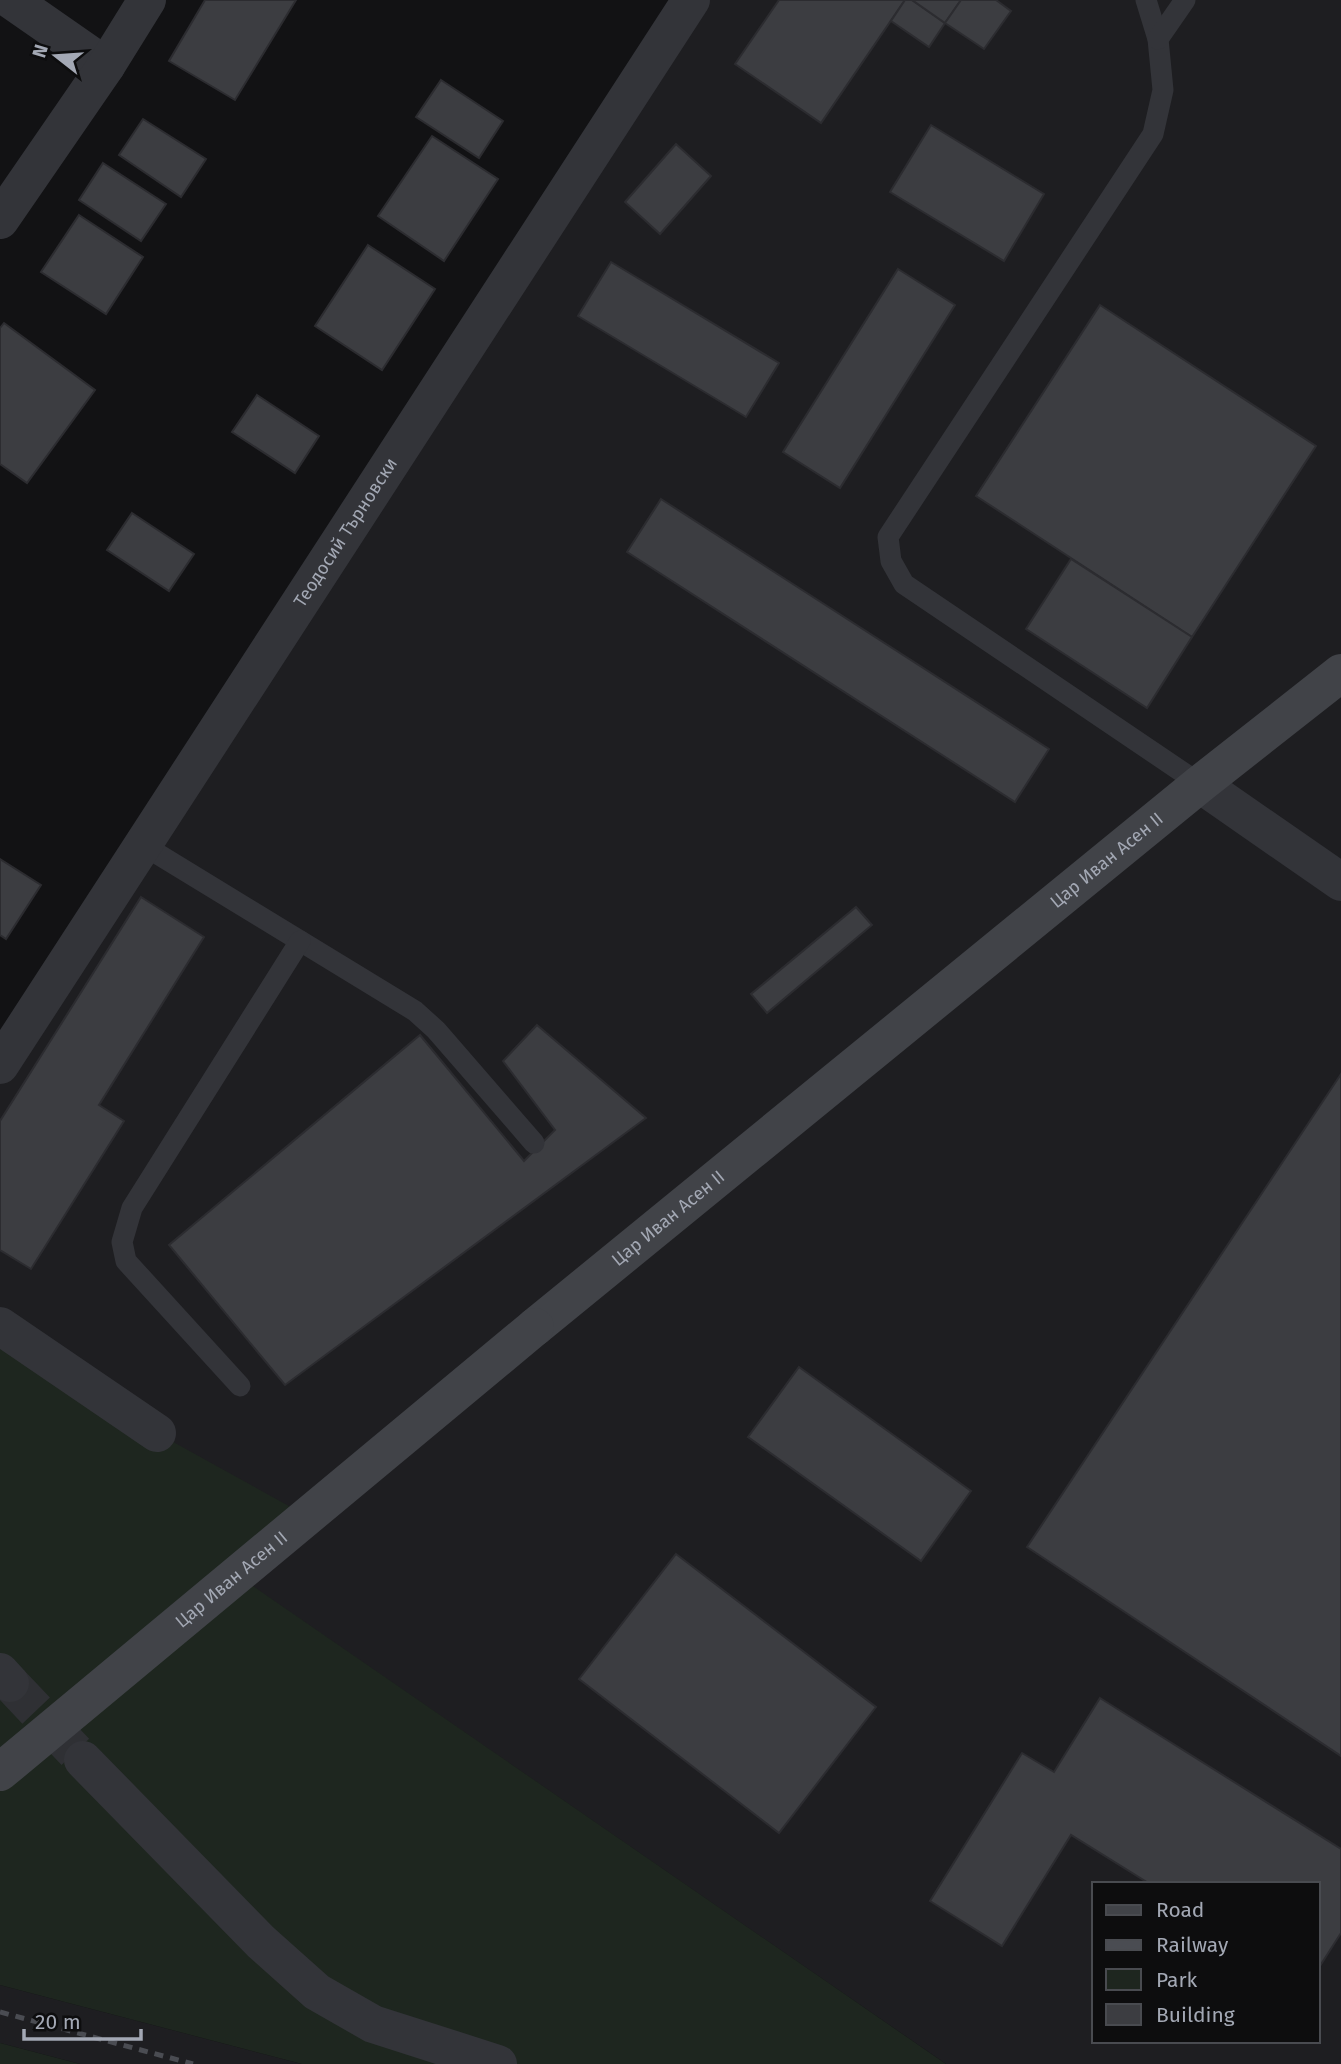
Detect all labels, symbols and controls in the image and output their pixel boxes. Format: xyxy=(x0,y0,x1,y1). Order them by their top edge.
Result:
north arrow xyxy=(21,21,91,91)
text: N xyxy=(27,42,53,61)
street label: Теодосий Търновски xyxy=(289,453,402,611)
street label: Цар Иван Асен II xyxy=(1046,808,1168,913)
street label: Цар Иван Асен II xyxy=(607,1166,729,1271)
street label: Цар Иван Асен II xyxy=(171,1527,292,1633)
legend xyxy=(1092,1882,1320,2043)
text: Road xyxy=(1156,1897,1204,1923)
text: Railway xyxy=(1156,1932,1229,1958)
text: Park xyxy=(1156,1967,1198,1993)
scale bar xyxy=(24,1997,142,2041)
text: Building xyxy=(1156,2002,1235,2028)
text: 20 m xyxy=(35,2009,81,2035)

